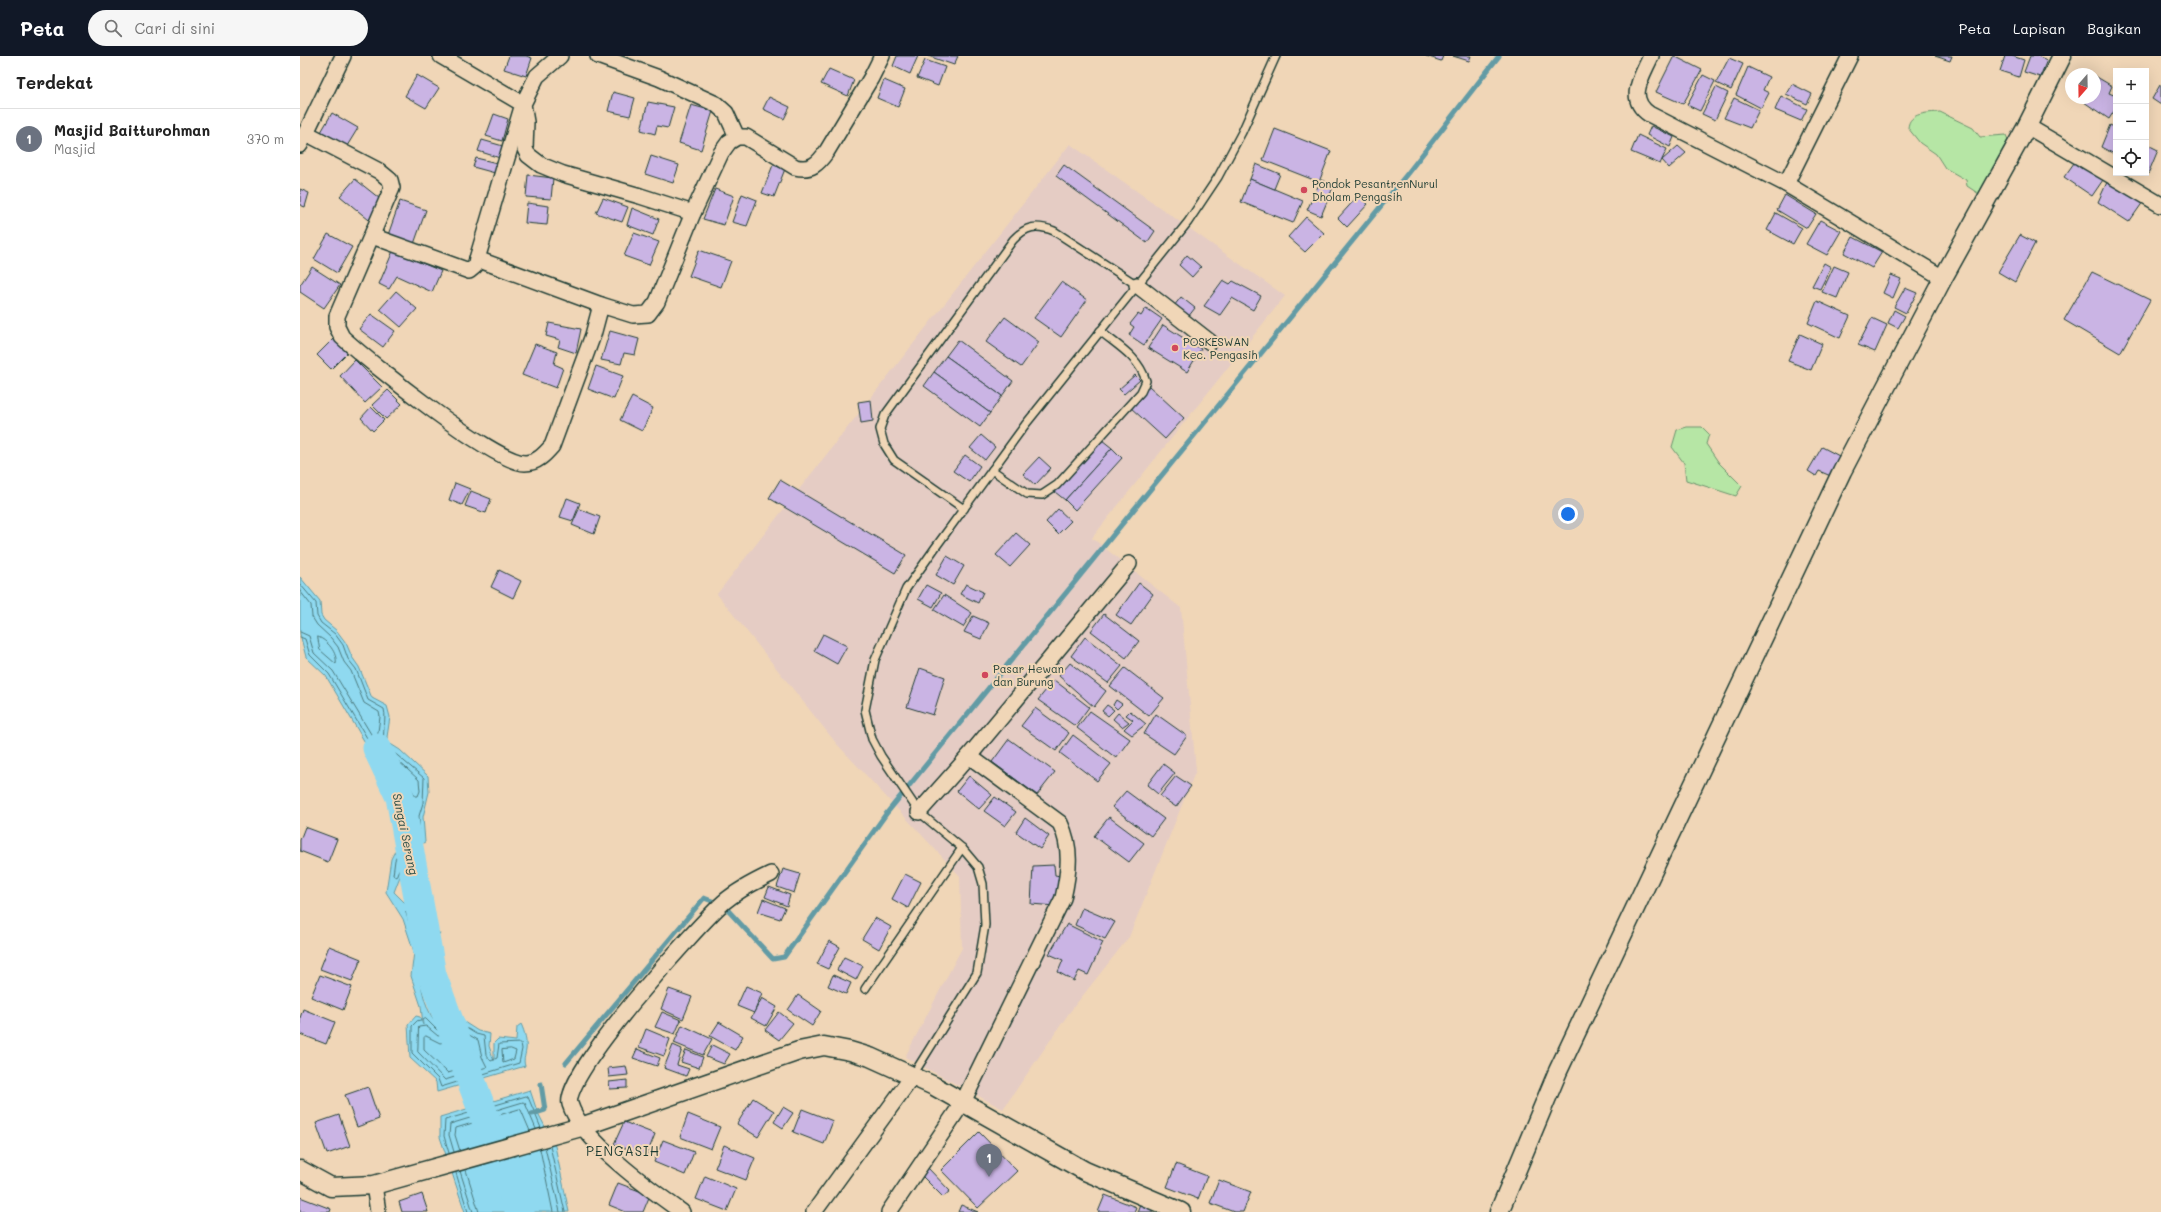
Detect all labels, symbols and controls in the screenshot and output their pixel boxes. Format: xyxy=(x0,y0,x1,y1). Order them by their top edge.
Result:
search box xyxy=(88,10,368,46)
text: Peta xyxy=(20,16,64,41)
icon: search xyxy=(102,17,124,39)
text: Cari di sini xyxy=(134,18,215,38)
text: Peta xyxy=(1959,19,1991,38)
text: Lapisan xyxy=(2013,19,2065,38)
text: Bagikan xyxy=(2087,19,2141,38)
north arrow xyxy=(2065,68,2101,104)
map controls xyxy=(2113,68,2149,176)
button: + xyxy=(2113,68,2149,104)
text: Terdekat xyxy=(16,71,93,93)
button: − xyxy=(2113,104,2149,140)
text: Masjid Baitturohman xyxy=(54,120,210,140)
text: 1 xyxy=(26,130,32,147)
text: 370 m xyxy=(247,130,284,147)
text: Masjid xyxy=(54,140,95,157)
button: locate xyxy=(2113,140,2149,176)
place label: Pondok PesantrenNurul Dholam Pengasih xyxy=(1312,176,1438,204)
marker: Pondok PesantrenNurul Dholam Pengasih xyxy=(1299,185,1309,195)
place label: POSKESWAN Kec. Pengasih xyxy=(1183,334,1258,362)
marker: POSKESWAN Kec. Pengasih xyxy=(1170,343,1180,353)
your location xyxy=(1558,504,1578,524)
place label: Pasar Hewan dan Burung xyxy=(993,661,1064,689)
marker: Pasar Hewan dan Burung xyxy=(980,670,990,680)
water label: Sungai Serang xyxy=(390,791,422,876)
district label: PENGASIH xyxy=(586,1142,660,1159)
pin: 1 xyxy=(976,1144,1002,1177)

